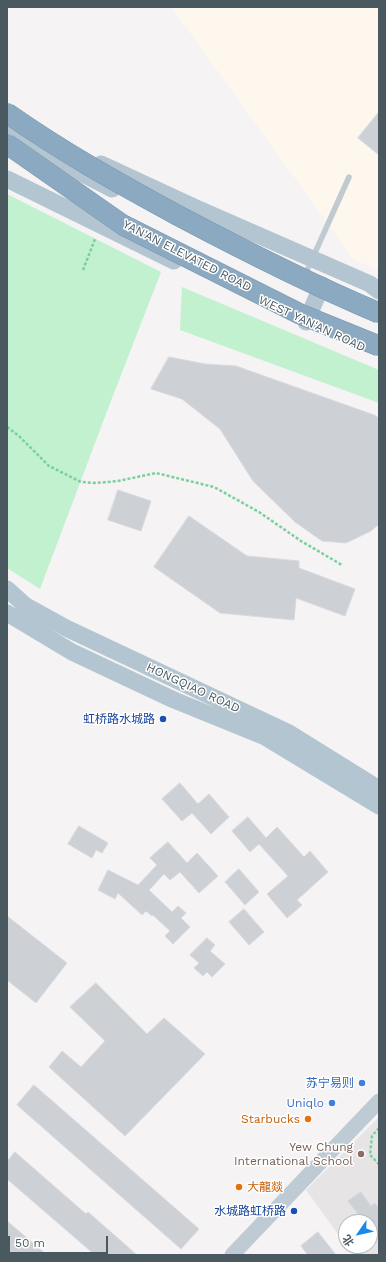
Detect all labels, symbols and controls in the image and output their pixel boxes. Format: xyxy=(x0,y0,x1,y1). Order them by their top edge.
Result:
street label: YAN'AN ELEVATED ROAD xyxy=(120,217,254,295)
street label: WEST YAN'AN ROAD xyxy=(256,293,368,355)
street label: HONGQIAO ROAD xyxy=(144,660,242,716)
place label: 虹桥路水城路 xyxy=(83,712,155,726)
marker: 虹桥路水城路 xyxy=(158,714,168,724)
place label: 苏宁易则 xyxy=(306,1076,354,1090)
marker: 苏宁易则 xyxy=(357,1078,367,1088)
place label: Uniqlo xyxy=(287,1096,324,1110)
marker: Uniqlo xyxy=(327,1098,337,1108)
place label: Starbucks xyxy=(241,1112,300,1126)
marker: Starbucks xyxy=(303,1114,313,1124)
place label: Yew Chung International School xyxy=(234,1140,353,1168)
marker: Yew Chung International School xyxy=(356,1149,366,1159)
place label: 大龍燚 xyxy=(247,1180,283,1194)
marker: 大龍燚 xyxy=(234,1182,244,1192)
place label: 水城路虹桥路 xyxy=(214,1204,286,1218)
marker: 水城路虹桥路 xyxy=(289,1206,299,1216)
north arrow xyxy=(338,1214,378,1254)
scale bar xyxy=(10,1228,110,1254)
text: 北 xyxy=(340,1232,357,1249)
text: 50 m xyxy=(15,1236,45,1250)

